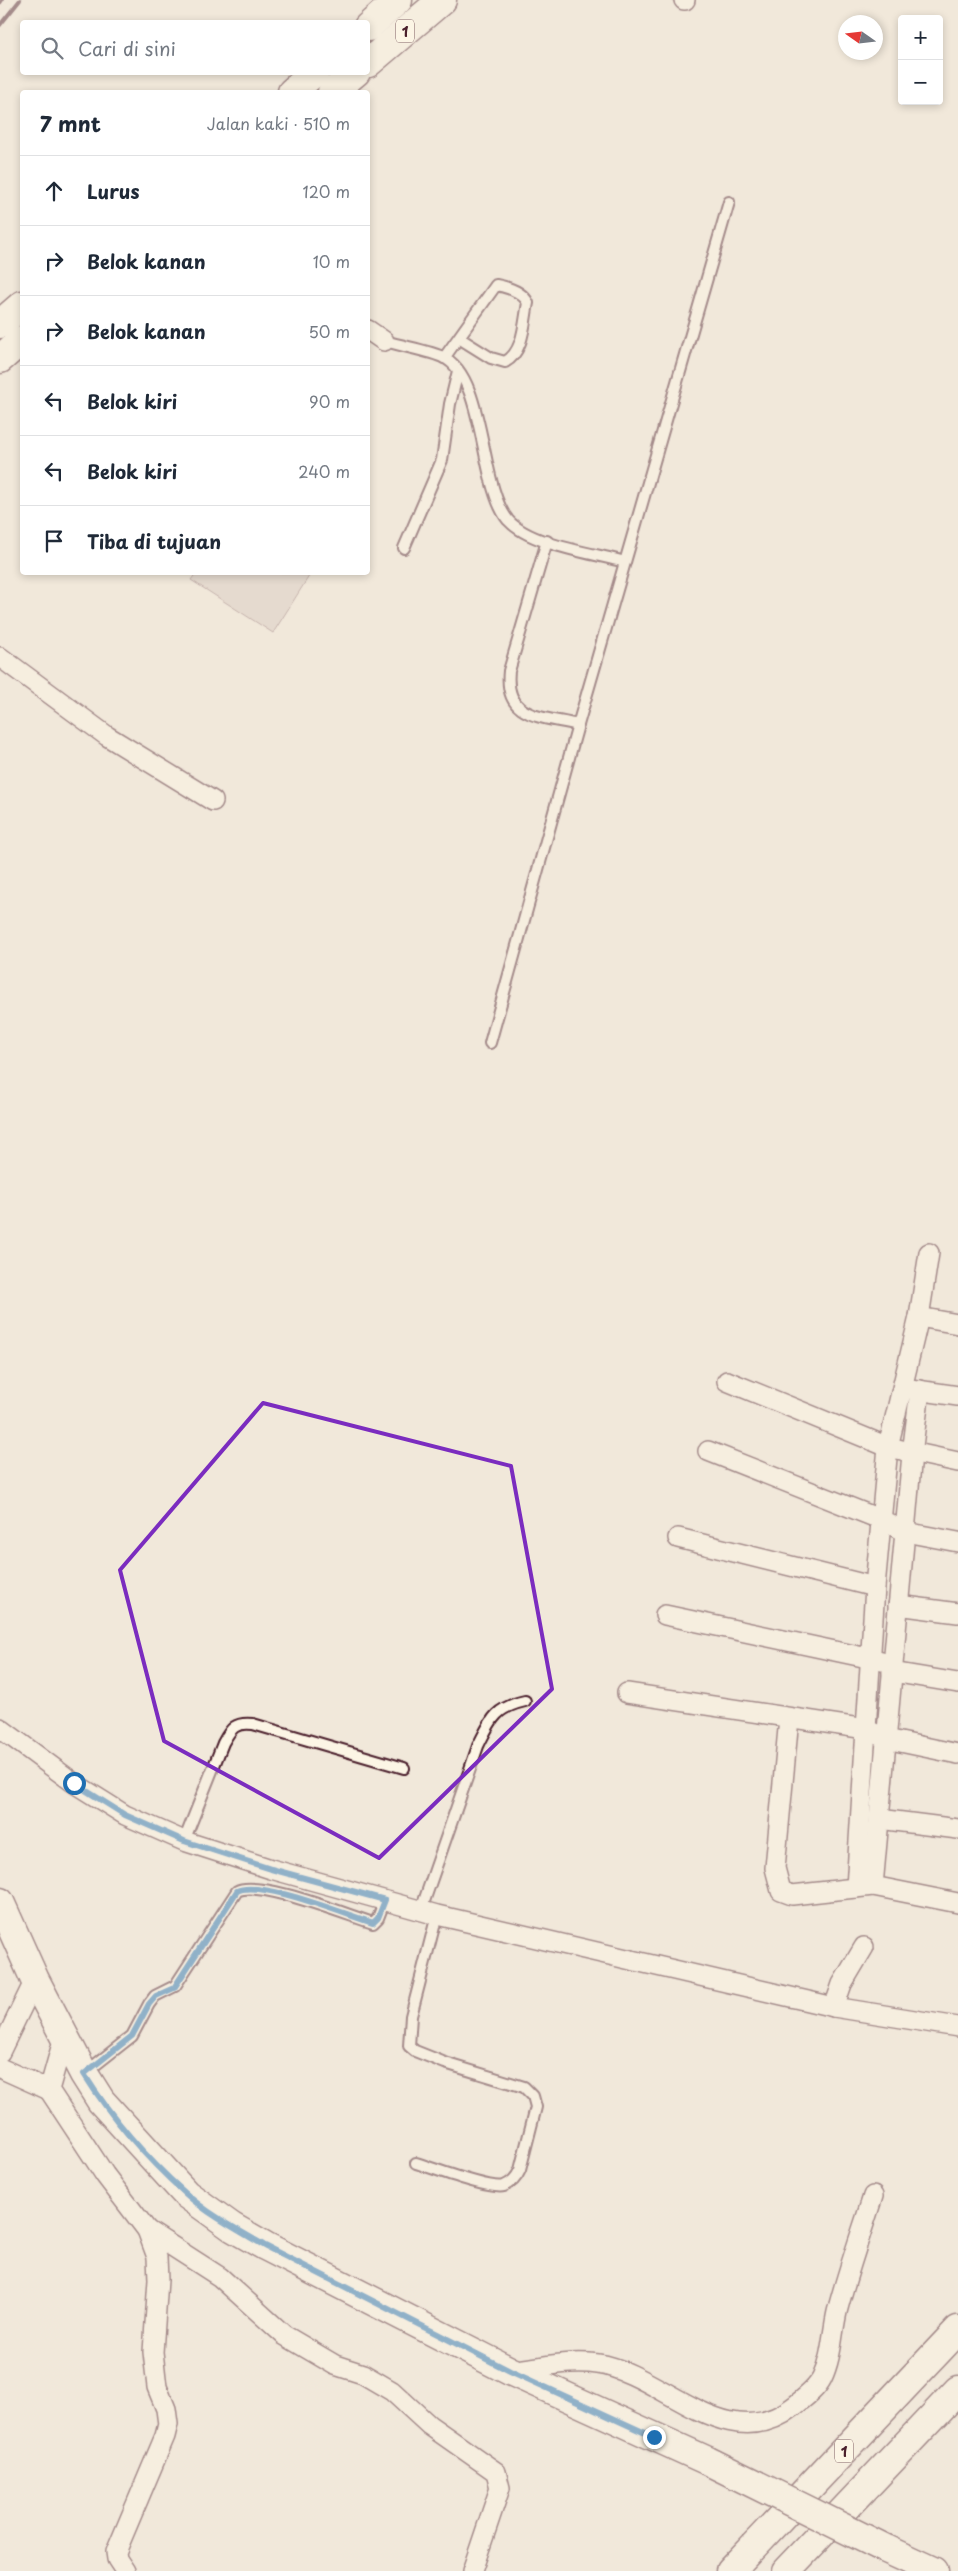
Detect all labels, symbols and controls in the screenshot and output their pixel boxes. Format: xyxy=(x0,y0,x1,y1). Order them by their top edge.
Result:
north arrow xyxy=(838,15,883,60)
map controls xyxy=(898,15,943,105)
button: + xyxy=(898,15,943,60)
search box xyxy=(20,20,370,75)
road number: 1 xyxy=(396,20,414,42)
icon: search xyxy=(38,34,66,62)
text: Cari di sini xyxy=(78,34,176,62)
button: − xyxy=(898,60,943,105)
text: 7 mnt xyxy=(40,107,101,139)
text: Jalan kaki · 510 m xyxy=(207,111,350,135)
icon: ahead xyxy=(40,177,68,205)
text: Lurus xyxy=(87,177,140,205)
text: 120 m xyxy=(303,179,350,203)
icon: right xyxy=(40,247,68,275)
text: Belok kanan xyxy=(87,247,206,275)
text: 10 m xyxy=(313,249,350,273)
icon: right xyxy=(40,317,68,345)
text: Belok kanan xyxy=(87,317,206,345)
text: 50 m xyxy=(309,319,350,343)
icon: left xyxy=(40,387,68,415)
text: Belok kiri xyxy=(87,387,177,415)
text: 90 m xyxy=(309,389,350,413)
icon: left xyxy=(40,457,68,485)
text: Belok kiri xyxy=(87,457,177,485)
text: 240 m xyxy=(298,459,350,483)
icon: arrive xyxy=(40,527,68,555)
text: Tiba di tujuan xyxy=(87,527,221,555)
route start xyxy=(63,1772,86,1795)
route end xyxy=(643,2426,666,2449)
road number: 1 xyxy=(835,2440,853,2462)

